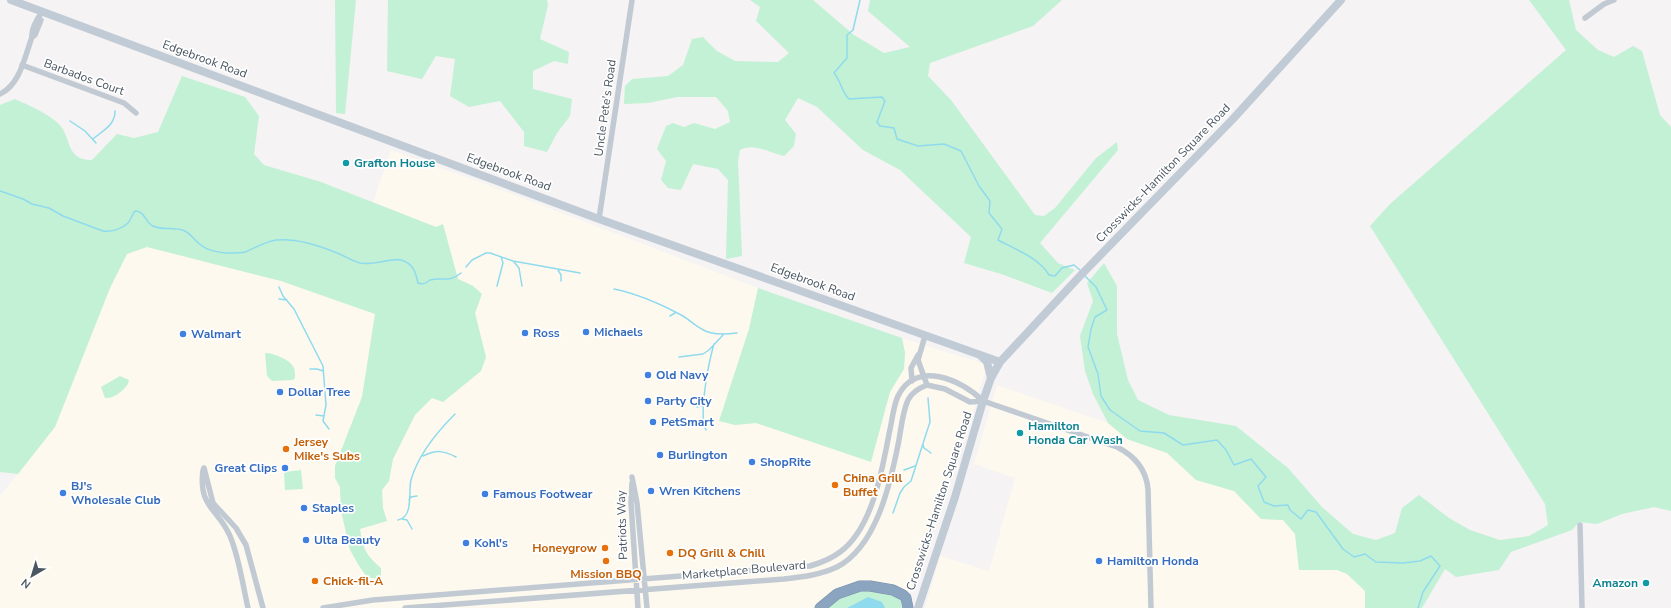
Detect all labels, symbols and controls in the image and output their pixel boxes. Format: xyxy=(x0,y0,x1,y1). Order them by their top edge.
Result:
street label: Edgebrook Road xyxy=(160,36,250,82)
street label: Barbados Court xyxy=(42,55,127,99)
street label: Uncle Pete's Road xyxy=(590,58,620,158)
street label: Crosswicks-Hamilton Square Road xyxy=(1092,100,1234,246)
street label: Edgebrook Road xyxy=(464,149,554,195)
place label: Grafton House xyxy=(354,155,436,171)
marker: Grafton House xyxy=(341,158,351,168)
street label: Edgebrook Road xyxy=(768,259,858,305)
place label: Michaels xyxy=(594,324,643,340)
place label: Ross xyxy=(533,325,560,341)
place label: Walmart xyxy=(191,326,241,342)
marker: Michaels xyxy=(581,327,591,337)
marker: Ross xyxy=(520,328,530,338)
marker: Walmart xyxy=(178,329,188,339)
place label: Old Navy xyxy=(656,367,709,383)
marker: Old Navy xyxy=(643,370,653,380)
place label: Dollar Tree xyxy=(288,384,351,400)
marker: Dollar Tree xyxy=(275,387,285,397)
place label: Party City xyxy=(656,393,712,409)
marker: Party City xyxy=(643,396,653,406)
street label: Crosswicks-Hamilton Square Road xyxy=(902,409,976,593)
place label: PetSmart xyxy=(661,414,714,430)
marker: PetSmart xyxy=(648,417,658,427)
place label: Hamilton Honda Car Wash xyxy=(1028,418,1123,448)
marker: Hamilton Honda Car Wash xyxy=(1015,428,1025,438)
place label: Jersey Mike's Subs xyxy=(293,434,360,464)
marker: Jersey Mike's Subs xyxy=(281,444,291,454)
place label: Burlington xyxy=(668,447,728,463)
marker: Burlington xyxy=(655,450,665,460)
place label: ShopRite xyxy=(760,454,812,470)
marker: ShopRite xyxy=(747,457,757,467)
place label: Great Clips xyxy=(215,460,277,476)
marker: Great Clips xyxy=(280,463,290,473)
place label: China Grill Buffet xyxy=(843,470,902,500)
place label: BJ's Wholesale Club xyxy=(71,478,161,508)
marker: China Grill Buffet xyxy=(830,480,840,490)
place label: Wren Kitchens xyxy=(659,483,741,499)
place label: Famous Footwear xyxy=(493,486,593,502)
marker: Wren Kitchens xyxy=(646,486,656,496)
marker: BJ's Wholesale Club xyxy=(58,488,68,498)
marker: Famous Footwear xyxy=(480,489,490,499)
street label: Patriots Way xyxy=(613,489,631,560)
place label: Staples xyxy=(312,500,354,516)
marker: Staples xyxy=(299,503,309,513)
place label: Ulta Beauty xyxy=(314,532,381,548)
marker: Ulta Beauty xyxy=(301,535,311,545)
place label: Kohl's xyxy=(474,535,508,551)
marker: Kohl's xyxy=(461,538,471,548)
place label: Honeygrow xyxy=(532,540,598,556)
marker: Honeygrow xyxy=(600,543,610,553)
place label: DQ Grill & Chill xyxy=(678,545,765,561)
marker: DQ Grill & Chill xyxy=(665,548,675,558)
place label: Hamilton Honda xyxy=(1107,553,1199,569)
north arrow xyxy=(12,556,52,596)
marker: Mission BBQ xyxy=(601,556,611,566)
marker: Hamilton Honda xyxy=(1094,556,1104,566)
street label: Marketplace Boulevard xyxy=(681,557,807,583)
place label: Mission BBQ xyxy=(570,566,642,582)
place label: Chick-fil-A xyxy=(323,573,383,589)
text: N xyxy=(18,575,34,592)
place label: Amazon xyxy=(1592,575,1638,591)
marker: Chick-fil-A xyxy=(310,576,320,586)
marker: Amazon xyxy=(1641,578,1651,588)

